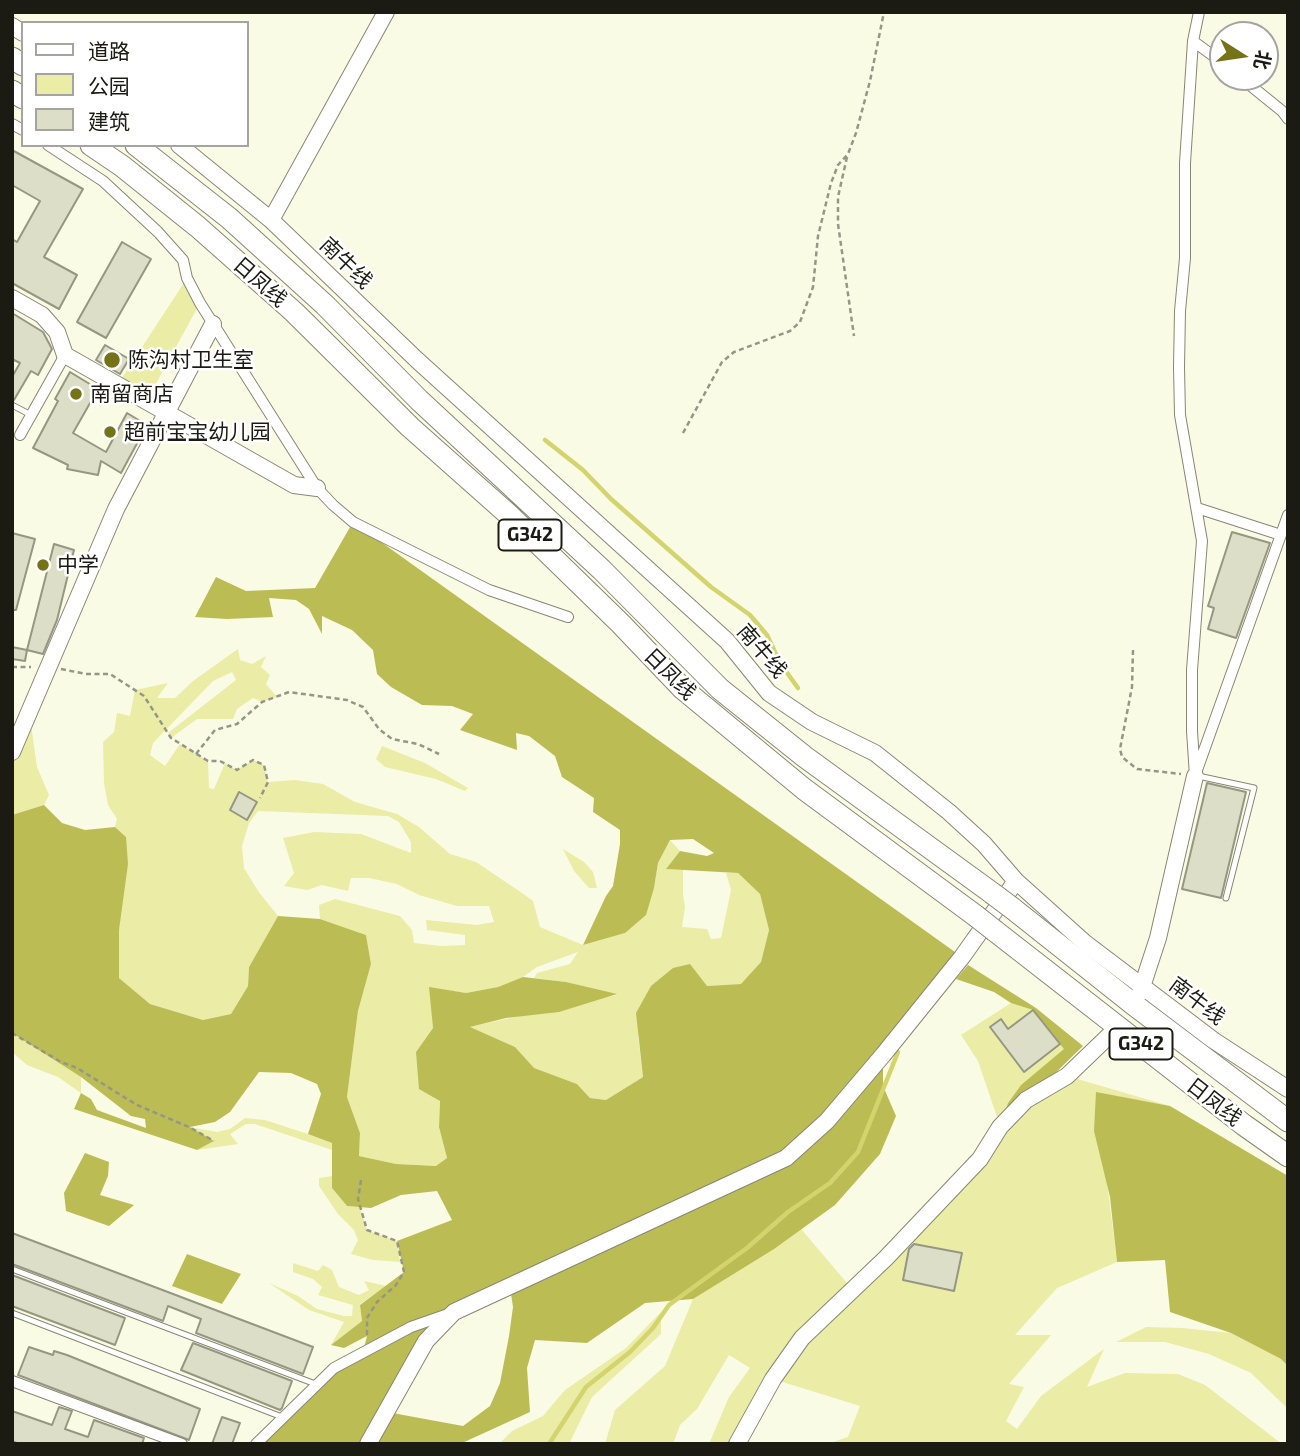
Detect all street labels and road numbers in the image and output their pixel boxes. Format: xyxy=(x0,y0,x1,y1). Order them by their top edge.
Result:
street label: 南牛线 xyxy=(315,232,377,294)
street label: 日凤线 xyxy=(228,252,292,312)
road number: G342 xyxy=(498,520,562,550)
street label: 南牛线 xyxy=(732,619,792,683)
street label: 日凤线 xyxy=(639,643,701,705)
street label: 南牛线 xyxy=(1164,972,1230,1030)
road number: G342 xyxy=(1110,1028,1172,1060)
street label: 日凤线 xyxy=(1181,1073,1247,1131)

